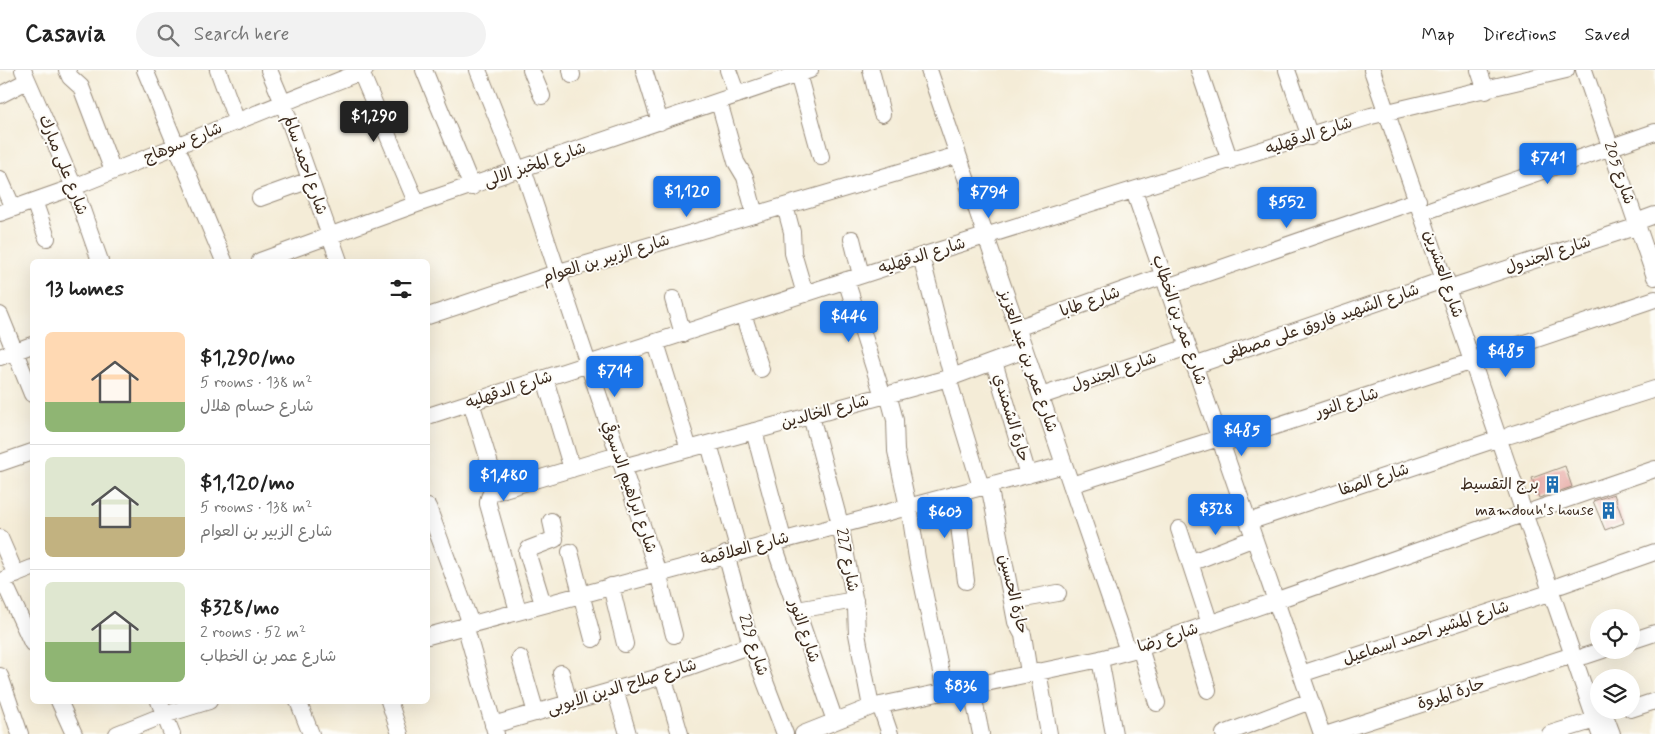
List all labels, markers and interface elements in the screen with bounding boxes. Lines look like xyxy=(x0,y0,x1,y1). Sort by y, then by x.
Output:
search box xyxy=(136,12,486,57)
text: Casavia xyxy=(25,19,106,50)
icon: search xyxy=(154,21,182,49)
text: Search here xyxy=(194,22,289,47)
text: Map xyxy=(1422,23,1455,47)
text: Directions xyxy=(1483,23,1557,47)
text: Saved xyxy=(1585,23,1630,47)
pin: $1,290 xyxy=(333,100,415,143)
text: $1,290 xyxy=(351,106,397,127)
street label: شارع على مبارك xyxy=(33,112,93,218)
street label: شارع احمد سالم xyxy=(277,112,332,218)
street label: شارع الدقهليه xyxy=(1263,112,1355,160)
street label: شارع سوهاج xyxy=(140,118,226,168)
street label: شارع المخبز الالى xyxy=(481,138,589,192)
street label: شارع 205 xyxy=(1599,139,1639,207)
pin: $741 xyxy=(1518,142,1578,185)
text: $741 xyxy=(1530,148,1566,169)
pin: $1,120 xyxy=(646,176,728,218)
pin: $794 xyxy=(959,176,1019,219)
text: $1,120 xyxy=(664,181,710,202)
text: $794 xyxy=(970,182,1008,203)
pin: $552 xyxy=(1257,186,1317,229)
text: $552 xyxy=(1268,192,1306,213)
street label: شارع العشرين xyxy=(1418,227,1468,321)
street label: شارع الزبير بن العوام xyxy=(540,230,673,289)
street label: شارع الجندول xyxy=(1502,231,1594,279)
street label: شارع الدقهليه xyxy=(876,233,968,279)
street label: شارع عمر بن الخطاب xyxy=(1147,252,1211,388)
text: 13 homes xyxy=(45,275,124,303)
icon: filters xyxy=(387,275,415,303)
street label: شارع الشهيد فاروق على مصطفى xyxy=(1218,279,1422,367)
street label: شارع طابا xyxy=(1057,282,1123,322)
street label: شارع عمر بن عبد العزيز xyxy=(993,285,1062,435)
pin: $446 xyxy=(819,300,879,343)
text: $446 xyxy=(831,306,867,327)
pin: $485 xyxy=(1476,336,1536,378)
text: $485 xyxy=(1488,341,1524,362)
text: $1,290/mo xyxy=(200,344,295,372)
street label: شارع الجندول xyxy=(1068,348,1160,396)
icon: home xyxy=(85,352,145,412)
pin: $714 xyxy=(585,356,645,398)
text: $714 xyxy=(597,361,633,382)
street label: شارع الدقهليه xyxy=(463,366,555,414)
street label: حارة الشمندي xyxy=(988,371,1034,465)
text: 5 rooms · 138 m² xyxy=(200,372,312,393)
street label: شارع النور xyxy=(1311,383,1381,424)
street label: شارع الخالدين xyxy=(779,390,871,434)
text: شارع حسام هلال xyxy=(200,396,314,417)
pin: $485 xyxy=(1212,414,1272,457)
street label: شارع ابراهيم الدسوقي xyxy=(596,418,662,556)
text: $485 xyxy=(1224,420,1260,441)
street label: شارع الصفا xyxy=(1336,459,1412,501)
pin: $1,480 xyxy=(463,460,545,502)
text: $1,480 xyxy=(480,465,528,486)
text: $1,120/mo xyxy=(200,469,294,497)
place label: برج التقسيط xyxy=(1460,474,1539,495)
building icon: برج التقسيط xyxy=(1543,474,1563,494)
icon: home xyxy=(85,477,145,537)
pin: $328 xyxy=(1186,494,1246,536)
pin: $603 xyxy=(915,496,975,539)
text: 5 rooms · 138 m² xyxy=(200,497,312,518)
text: $328 xyxy=(1199,499,1233,520)
place label: mamdouh's house xyxy=(1475,500,1594,521)
building icon: mamdouh's house xyxy=(1598,500,1618,520)
text: $603 xyxy=(928,502,962,523)
text: شارع الزبير بن العوام xyxy=(200,521,332,542)
street label: شارع العلاقمة xyxy=(698,527,792,571)
street label: شارع 227 xyxy=(831,527,863,593)
street label: حارة الحسين xyxy=(993,552,1033,636)
text: $328/mo xyxy=(200,594,279,622)
street label: شارع النور xyxy=(783,595,825,665)
street label: شارع المشير احمد اسماعيل xyxy=(1340,596,1512,670)
icon: home xyxy=(85,602,145,662)
map controls xyxy=(1590,609,1640,719)
button: locate xyxy=(1590,609,1640,659)
street label: شارع 229 xyxy=(733,611,773,679)
street label: شارع رضا xyxy=(1135,618,1201,658)
text: 2 rooms · 52 m² xyxy=(200,622,306,643)
text: شارع عمر بن الخطاب xyxy=(200,646,336,667)
street label: شارع صلاح الدين الايوبى xyxy=(545,654,699,720)
button: layers xyxy=(1590,669,1640,719)
pin: $836 xyxy=(931,670,991,713)
street label: حارة المروة xyxy=(1415,673,1487,715)
text: $836 xyxy=(945,676,977,697)

